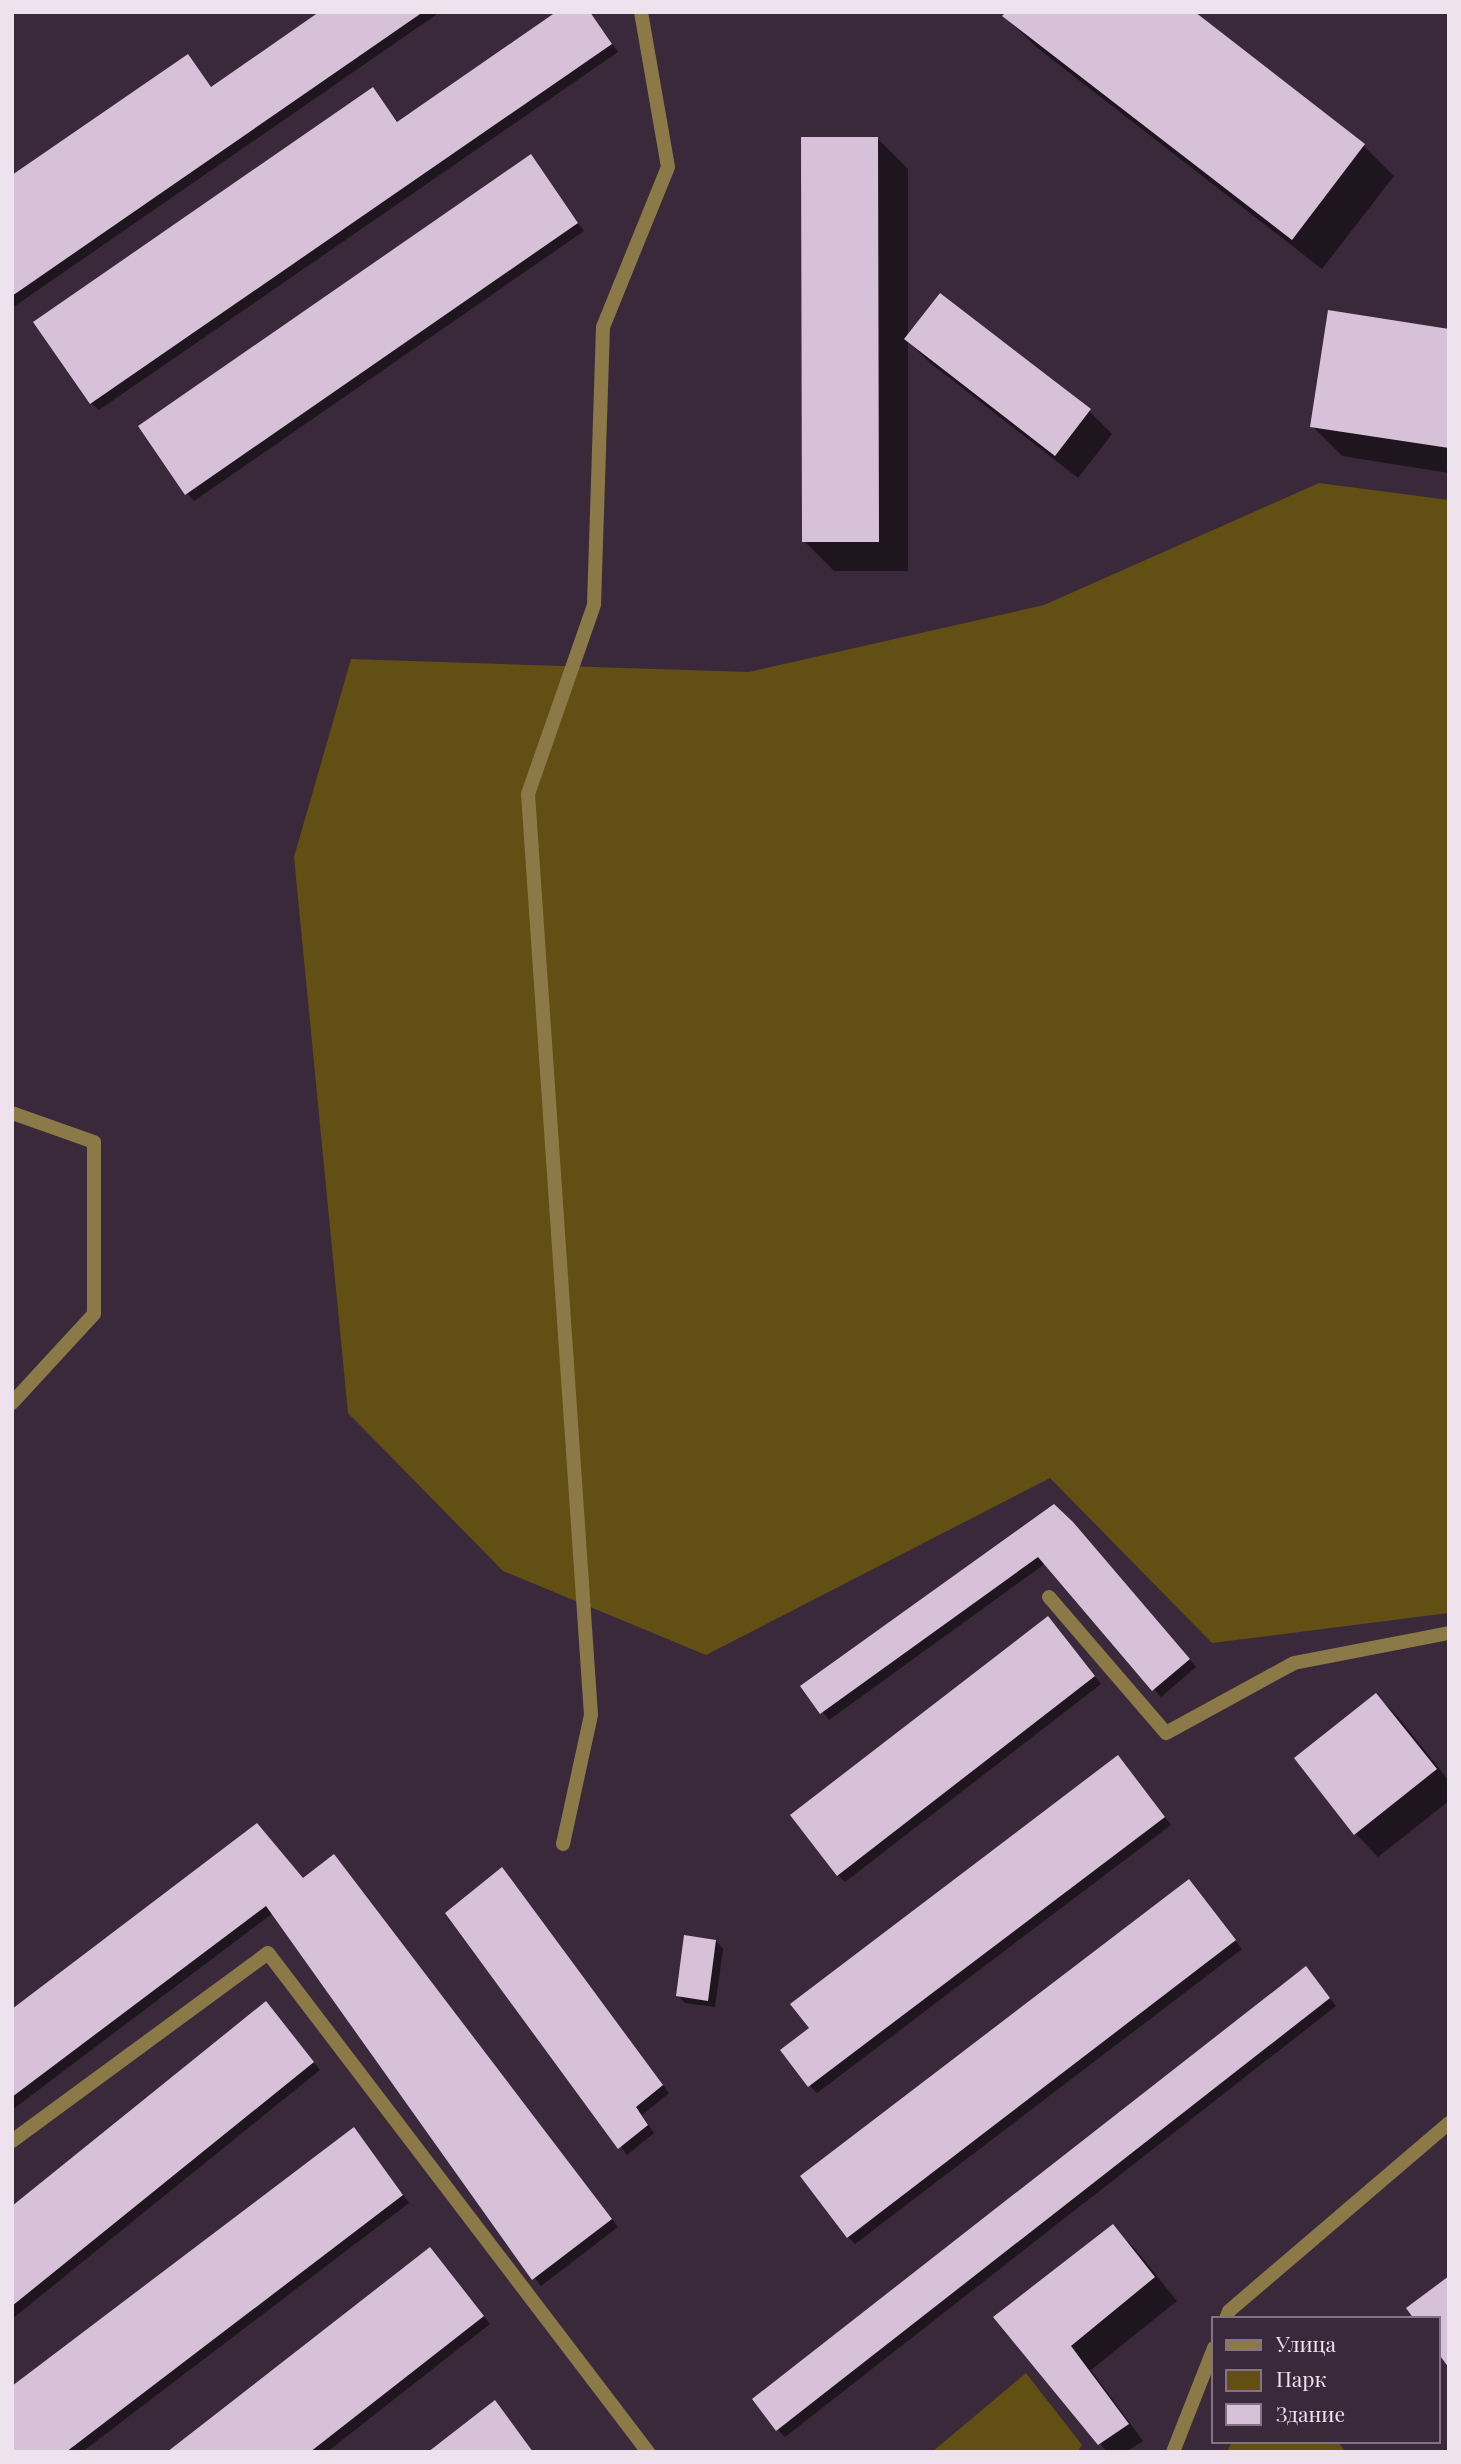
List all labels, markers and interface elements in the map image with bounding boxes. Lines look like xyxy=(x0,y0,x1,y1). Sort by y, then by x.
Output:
legend xyxy=(1212,2317,1440,2443)
text: Улица xyxy=(1275,2329,1337,2357)
text: Парк xyxy=(1276,2364,1326,2392)
text: Здание xyxy=(1276,2399,1345,2427)

